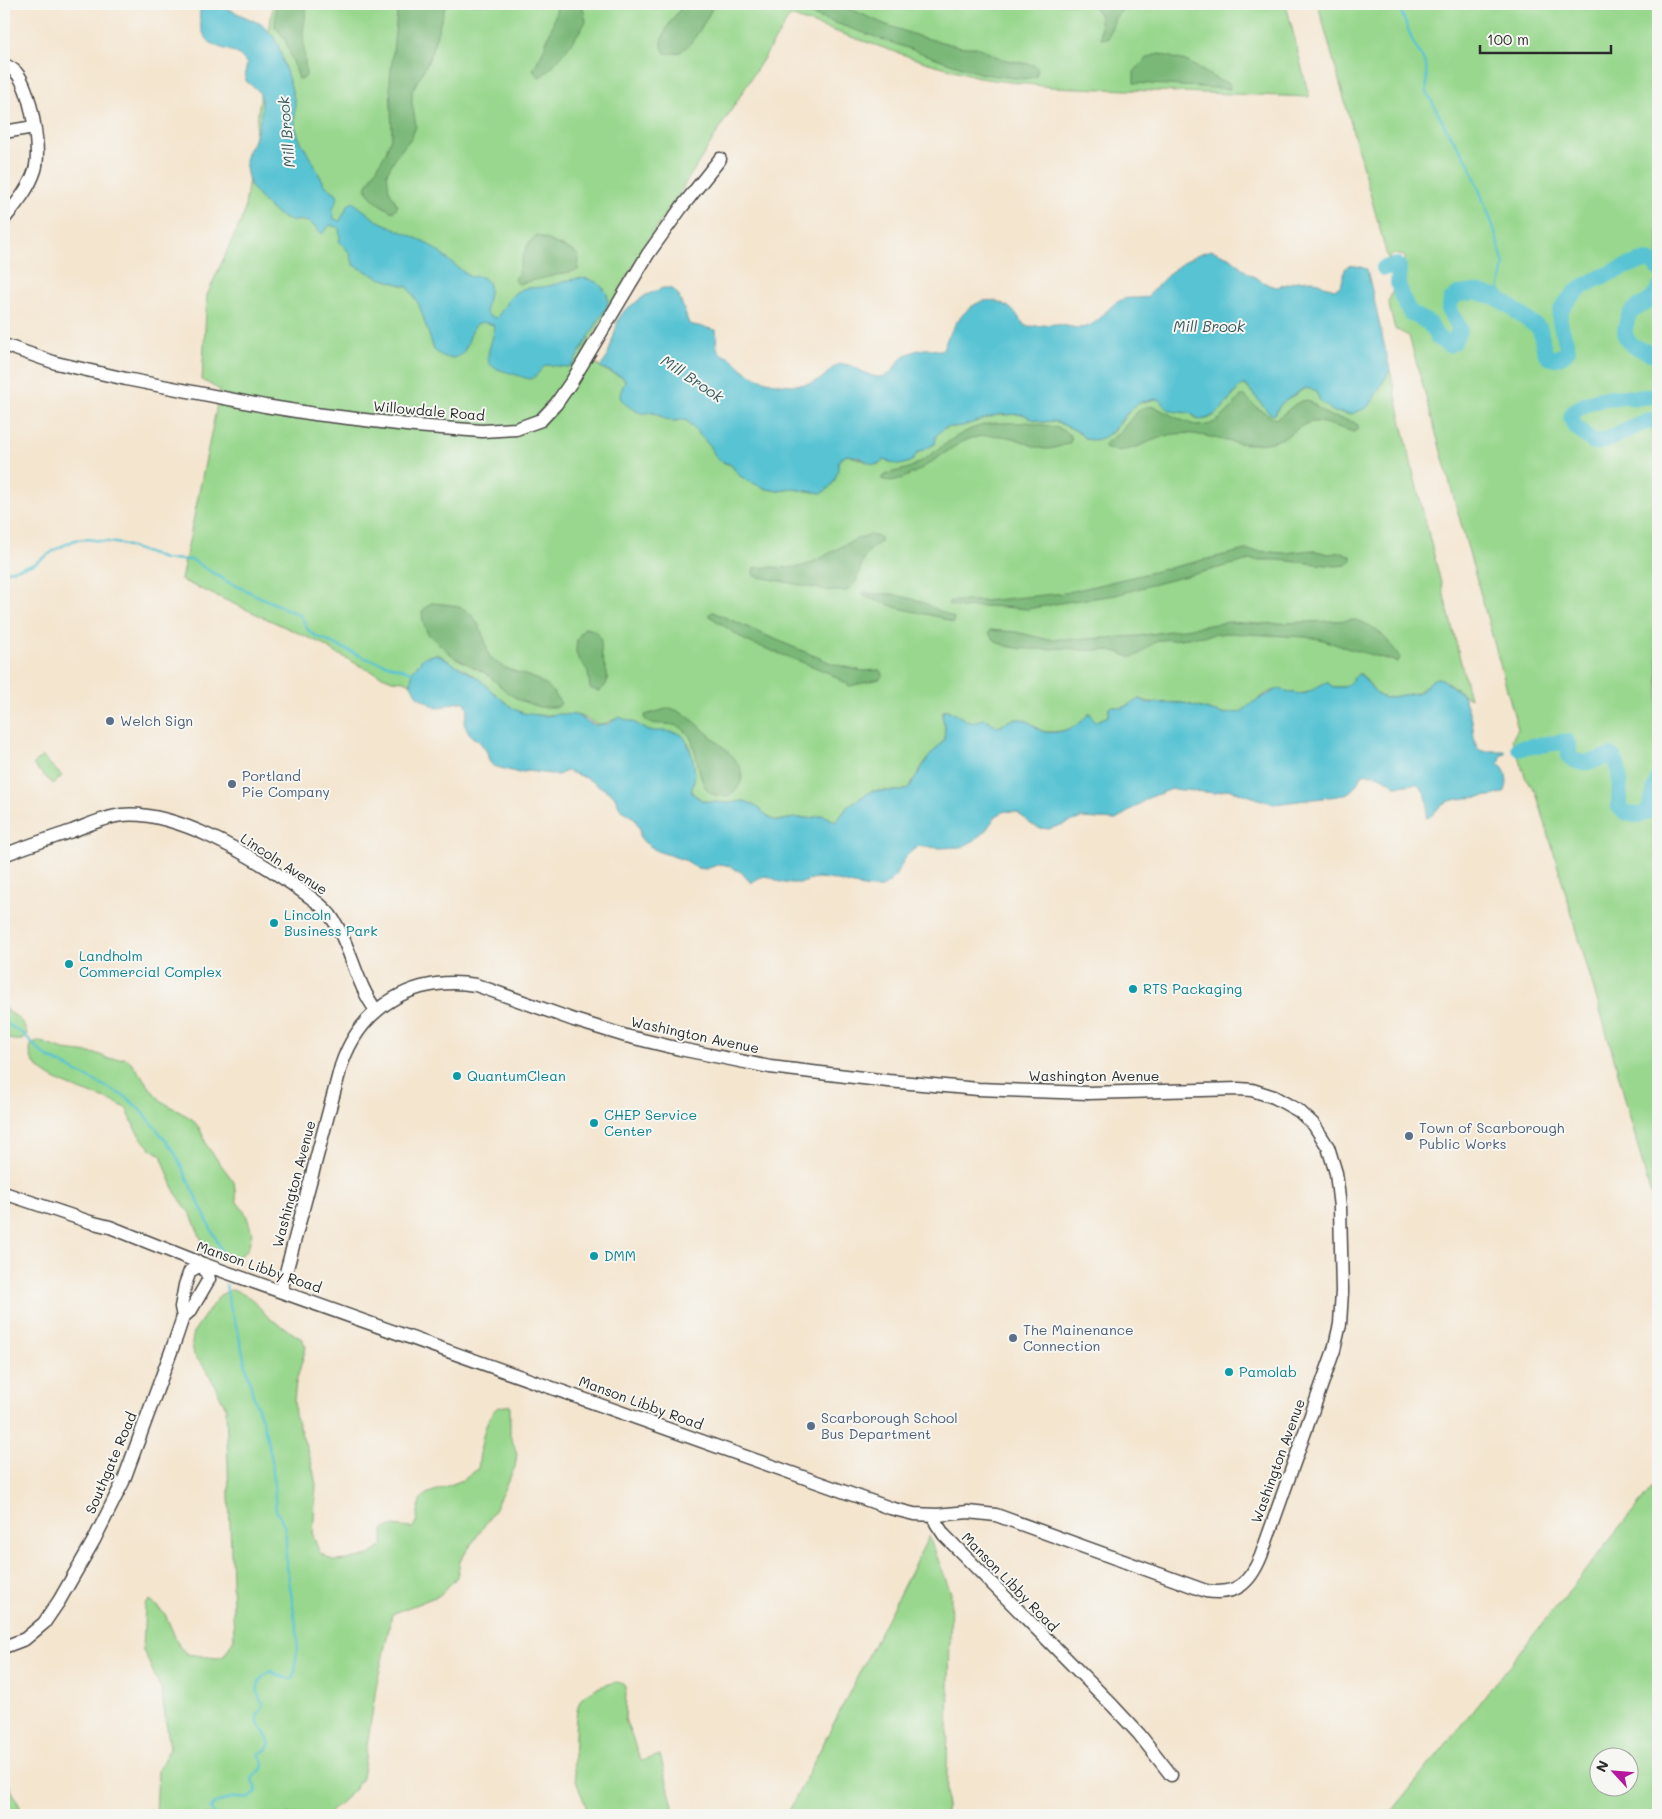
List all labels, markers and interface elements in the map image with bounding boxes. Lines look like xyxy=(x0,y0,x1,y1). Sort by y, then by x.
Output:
scale bar xyxy=(1480,22,1611,54)
text: 100 m xyxy=(1487,29,1529,49)
water label: Mill Brook xyxy=(273,95,299,169)
water label: Mill Brook xyxy=(1173,316,1246,336)
water label: Mill Brook xyxy=(657,350,729,407)
street label: Willowdale Road xyxy=(372,396,486,425)
place label: Welch Sign xyxy=(120,711,193,730)
marker: Welch Sign xyxy=(104,715,116,727)
place label: Portland Pie Company xyxy=(242,766,330,801)
marker: Portland Pie Company xyxy=(226,778,238,790)
street label: Lincoln Avenue xyxy=(237,828,331,899)
place label: Lincoln Business Park xyxy=(284,905,378,940)
marker: Lincoln Business Park xyxy=(268,917,280,929)
place label: Landholm Commercial Complex xyxy=(79,946,222,981)
marker: Landholm Commercial Complex xyxy=(63,958,75,970)
place label: RTS Packaging xyxy=(1143,979,1242,998)
marker: RTS Packaging xyxy=(1127,983,1139,995)
street label: Washington Avenue xyxy=(629,1012,761,1057)
place label: QuantumClean xyxy=(467,1066,566,1085)
street label: Washington Avenue xyxy=(1028,1066,1160,1085)
marker: QuantumClean xyxy=(451,1070,463,1082)
place label: CHEP Service Center xyxy=(604,1105,697,1140)
marker: CHEP Service Center xyxy=(588,1117,600,1129)
street label: Washington Avenue xyxy=(267,1118,320,1250)
place label: Town of Scarborough Public Works xyxy=(1419,1118,1565,1153)
marker: Town of Scarborough Public Works xyxy=(1403,1130,1415,1142)
street label: Manson Libby Road xyxy=(194,1236,324,1297)
place label: DMM xyxy=(604,1246,636,1265)
marker: DMM xyxy=(588,1250,600,1262)
place label: The Mainenance Connection xyxy=(1023,1320,1134,1355)
marker: The Mainenance Connection xyxy=(1007,1332,1019,1344)
place label: Pamolab xyxy=(1239,1362,1297,1381)
marker: Pamolab xyxy=(1223,1366,1235,1378)
street label: Manson Libby Road xyxy=(576,1371,706,1434)
street label: Washington Avenue xyxy=(1246,1396,1309,1526)
place label: Scarborough School Bus Department xyxy=(821,1408,958,1443)
street label: Southgate Road xyxy=(81,1409,141,1517)
marker: Scarborough School Bus Department xyxy=(805,1420,817,1432)
street label: Manson Libby Road xyxy=(958,1528,1063,1636)
north arrow xyxy=(1590,1746,1640,1796)
text: N xyxy=(1591,1757,1613,1775)

